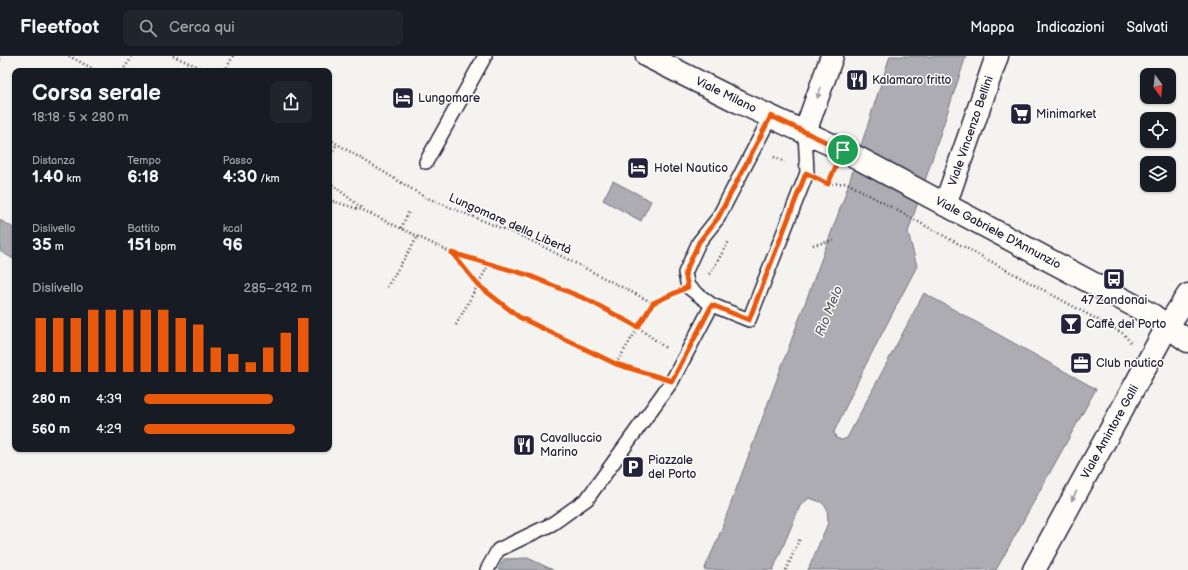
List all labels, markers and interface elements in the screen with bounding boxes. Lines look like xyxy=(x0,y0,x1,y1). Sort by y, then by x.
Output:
search box xyxy=(123,10,403,46)
text: Fleetfoot xyxy=(20,16,99,39)
icon: search xyxy=(137,17,159,39)
text: Cerca qui xyxy=(169,18,235,37)
text: Mappa xyxy=(970,19,1014,36)
text: Indicazioni xyxy=(1036,19,1104,36)
text: Salvati xyxy=(1126,19,1168,36)
restaurant icon: Kalamaro fritto xyxy=(844,67,870,93)
north arrow xyxy=(1140,68,1176,104)
map controls xyxy=(1140,68,1176,192)
place label: Kalamaro fritto xyxy=(872,73,952,88)
street label: Viale Milano xyxy=(693,74,759,116)
street label: Viale Vincenzo Bellini xyxy=(945,74,997,188)
text: Corsa serale xyxy=(32,80,161,107)
button: share xyxy=(270,81,312,123)
hotel icon: Lungomare xyxy=(390,85,416,111)
one-way arrow xyxy=(815,87,821,99)
place label: Lungomare xyxy=(418,91,480,106)
supermarket icon: Minimarket xyxy=(1008,101,1034,127)
place label: Minimarket xyxy=(1036,107,1097,122)
text: 18:18 · 5 × 280 m xyxy=(32,109,129,125)
button: locate xyxy=(1140,112,1176,148)
pin xyxy=(826,133,860,167)
icon: arrive xyxy=(832,139,854,161)
text: Distanza xyxy=(32,154,75,167)
text: Tempo xyxy=(127,154,161,167)
text: Passo xyxy=(223,154,253,167)
hotel icon: Hotel Nautico xyxy=(625,155,651,181)
button: layers xyxy=(1140,156,1176,192)
place label: Hotel Nautico xyxy=(654,161,728,176)
text: 1.40 xyxy=(32,167,64,187)
text: 6:18 xyxy=(127,167,159,187)
text: 4:30 xyxy=(223,167,257,187)
text: km xyxy=(64,172,81,185)
text: /km xyxy=(257,172,280,185)
street label: Lungomare della Libertà xyxy=(446,190,574,258)
street label: Viale Gabriele D'Annunzio xyxy=(933,194,1064,273)
text: Dislivello xyxy=(32,222,75,235)
text: Battito xyxy=(127,222,160,235)
text: kcal xyxy=(223,222,242,235)
text: 35 xyxy=(32,235,52,255)
text: 151 xyxy=(127,235,151,255)
text: 96 xyxy=(223,235,243,255)
text: m xyxy=(52,240,64,253)
text: bpm xyxy=(151,240,176,253)
bus stop icon: 47 Zandonai xyxy=(1101,266,1127,292)
text: Dislivello xyxy=(32,280,83,296)
text: 285–292 m xyxy=(244,280,312,296)
water label: Rio Melo xyxy=(812,283,846,338)
place label: 47 Zandonai xyxy=(1081,293,1148,308)
bar icon: Caffè del Porto xyxy=(1058,311,1084,337)
place label: Caffè del Porto xyxy=(1086,317,1166,332)
office icon: Club nautico xyxy=(1068,350,1094,376)
place label: Club nautico xyxy=(1096,356,1164,371)
street label: Viale Amintore Galli xyxy=(1078,382,1142,482)
text: 280 m xyxy=(32,391,70,407)
text: 4:39 xyxy=(96,391,122,407)
text: 560 m xyxy=(32,421,70,437)
text: 4:29 xyxy=(96,421,122,437)
place label: Cavalluccio Marino xyxy=(540,431,602,460)
restaurant icon: Cavalluccio Marino xyxy=(511,432,537,458)
place label: Piazzale del Porto xyxy=(648,453,697,482)
parking icon: Piazzale del Porto xyxy=(620,454,646,480)
one-way arrow xyxy=(1071,491,1078,502)

